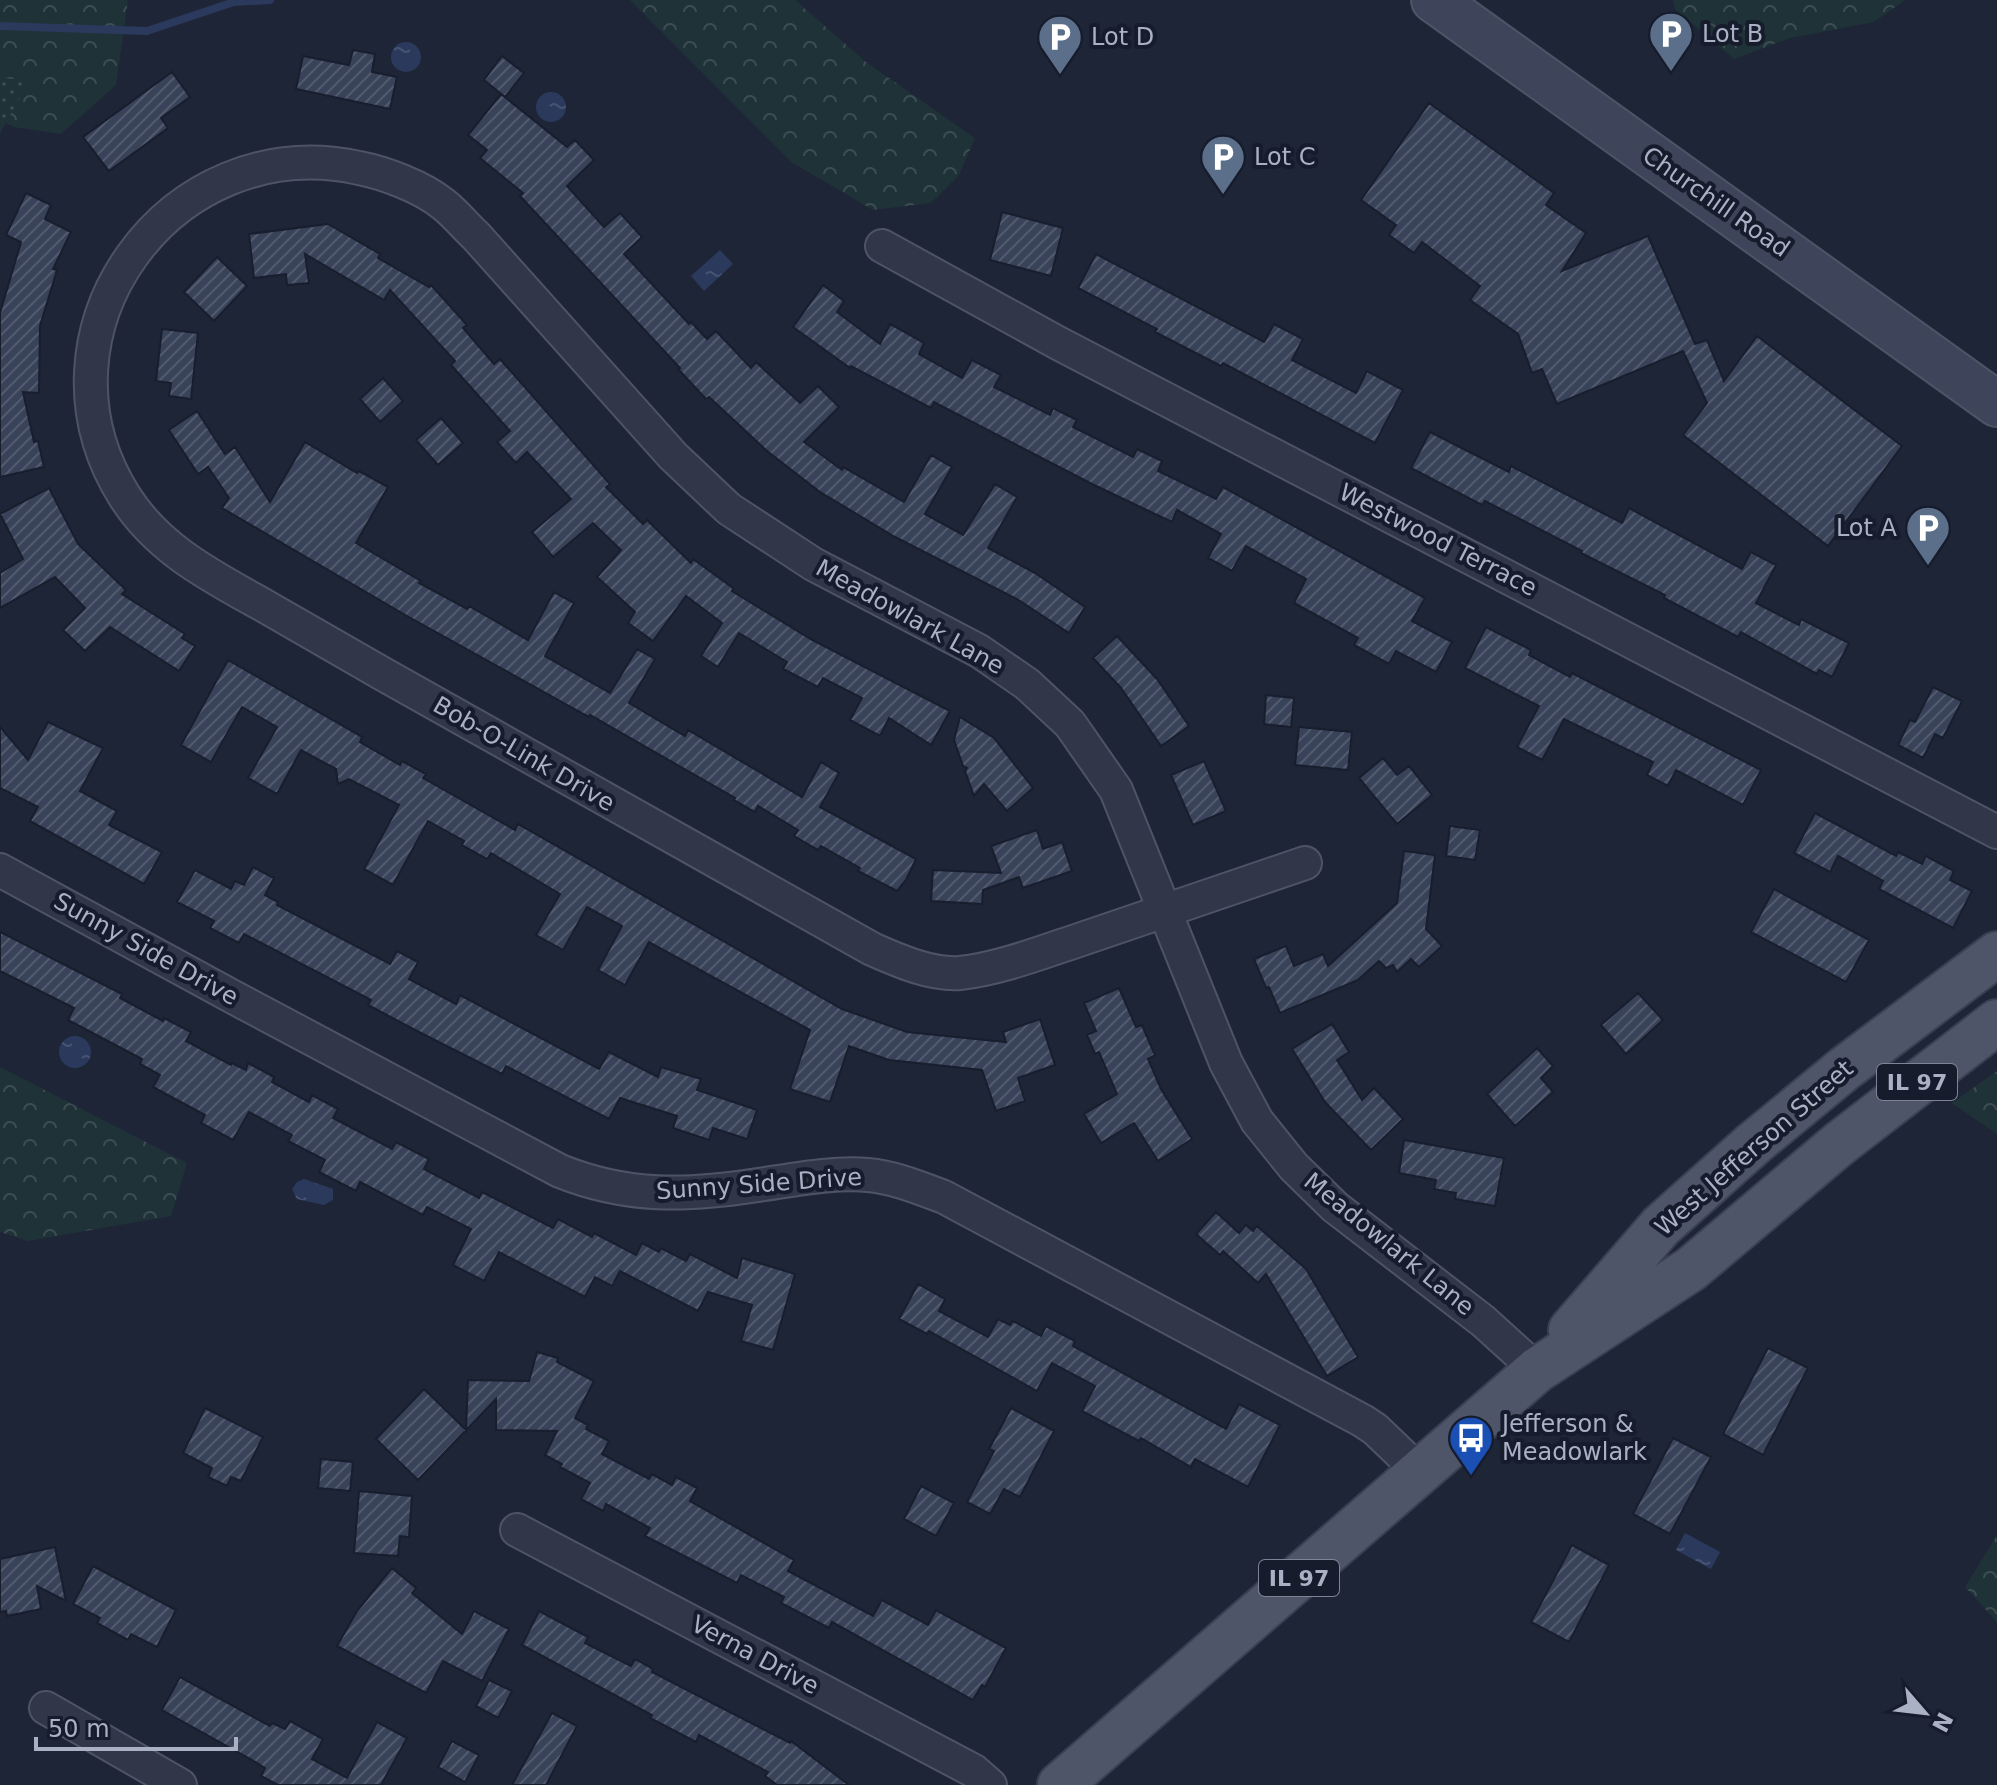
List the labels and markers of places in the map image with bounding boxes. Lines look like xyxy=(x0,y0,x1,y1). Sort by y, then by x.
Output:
parking icon: Lot B xyxy=(1647,10,1695,73)
parking icon: Lot D xyxy=(1036,13,1084,76)
place label: Lot B xyxy=(1702,20,1763,48)
place label: Lot D xyxy=(1091,23,1154,51)
parking icon: Lot C xyxy=(1199,133,1247,196)
place label: Lot C xyxy=(1254,143,1315,171)
parking icon: Lot A xyxy=(1904,504,1952,567)
place label: Lot A xyxy=(1836,514,1898,542)
place label: Jefferson & Meadowlark xyxy=(1500,1410,1647,1466)
bus stop icon: Jefferson & Meadowlark xyxy=(1447,1414,1495,1477)

